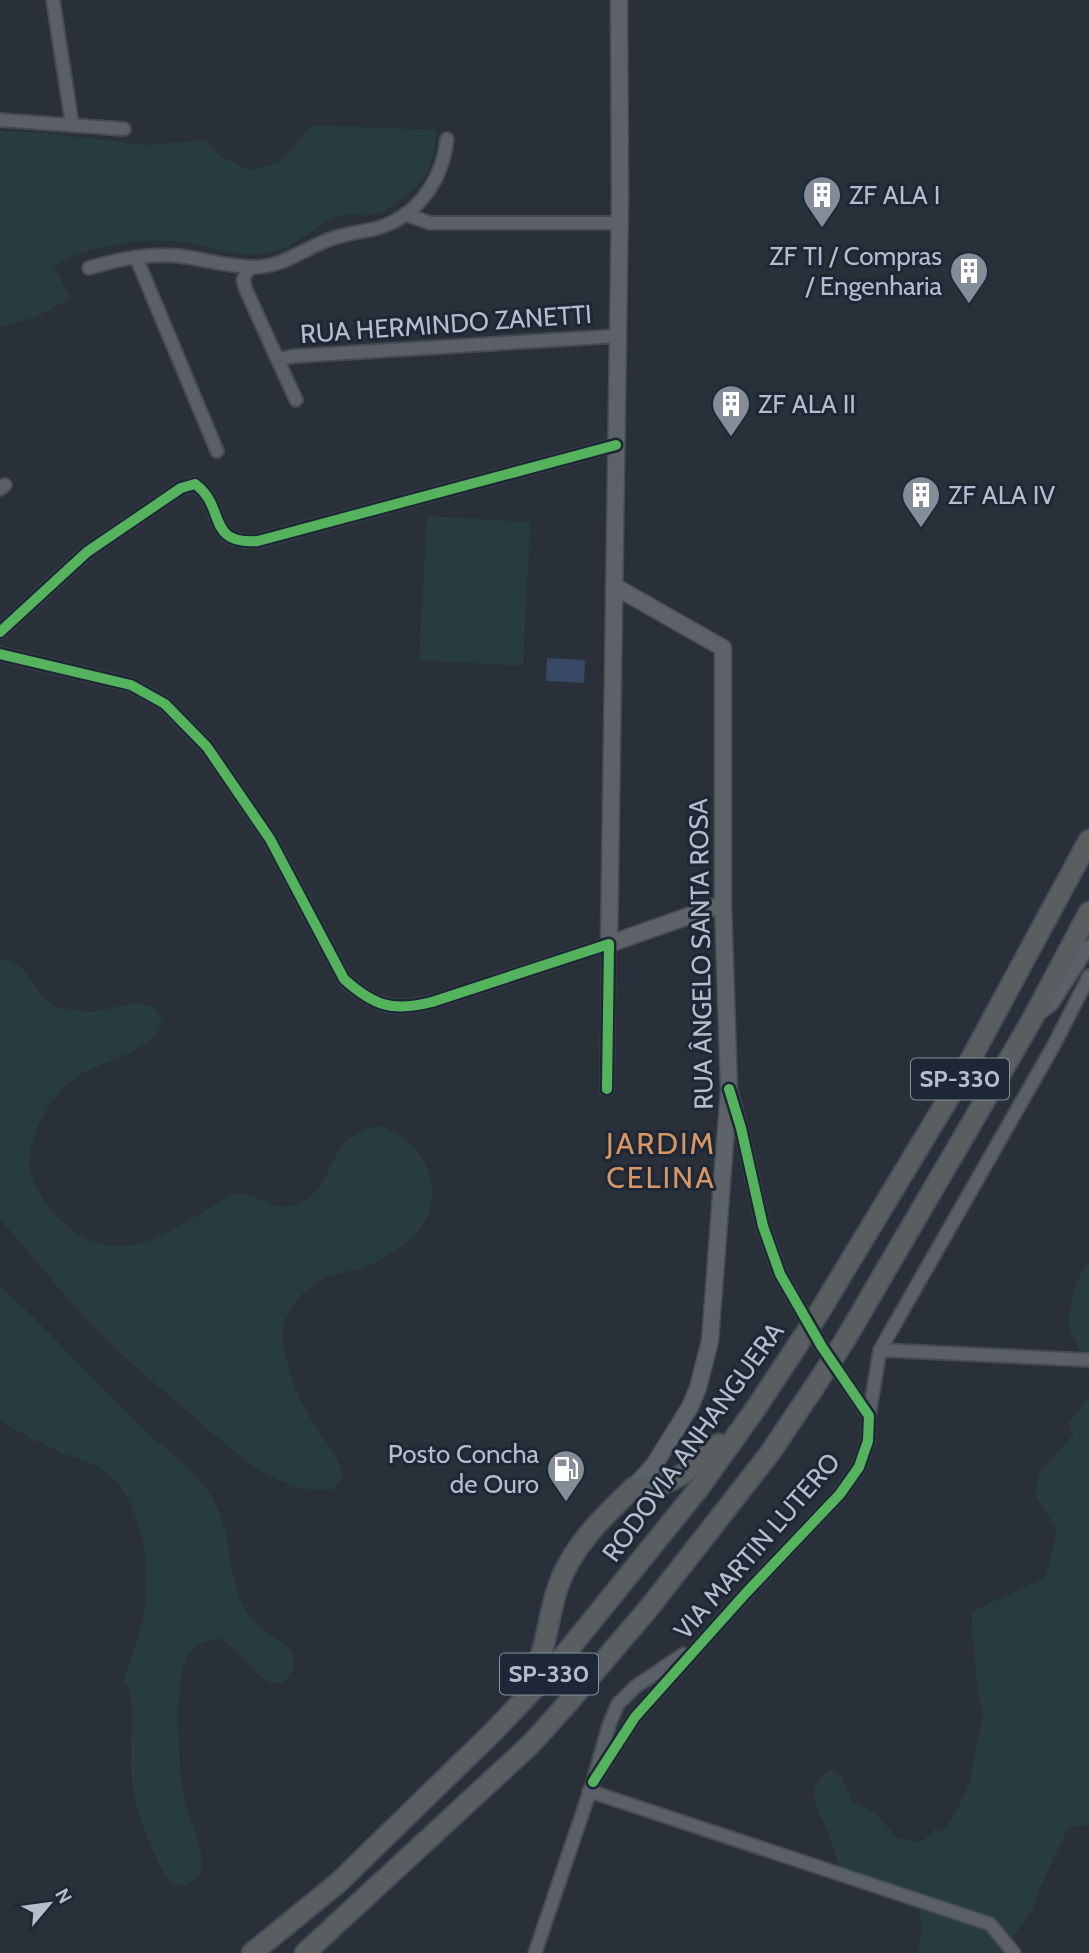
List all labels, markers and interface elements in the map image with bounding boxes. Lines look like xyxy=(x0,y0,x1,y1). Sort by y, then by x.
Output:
building icon: ZF ALA I xyxy=(801,174,843,229)
place label: ZF ALA I xyxy=(849,179,940,211)
place label: ZF TI / Compras / Engenharia xyxy=(769,240,943,302)
building icon: ZF TI / Compras / Engenharia xyxy=(948,250,990,305)
street label: RUA HERMINDO ZANETTI xyxy=(299,298,593,350)
building icon: ZF ALA II xyxy=(710,383,752,438)
place label: ZF ALA II xyxy=(758,388,856,420)
building icon: ZF ALA IV xyxy=(900,474,942,529)
place label: ZF ALA IV xyxy=(948,479,1055,511)
street label: RUA ÂNGELO SANTA ROSA xyxy=(682,798,720,1110)
road number: SP-330 xyxy=(911,1058,1009,1100)
district label: JARDIM CELINA xyxy=(605,1125,716,1196)
street label: RODOVIA ANHANGUERA xyxy=(595,1316,791,1568)
place label: Posto Concha de Ouro xyxy=(388,1438,540,1500)
street label: VIA MARTIN LUTERO xyxy=(667,1446,847,1646)
fuel station icon: Posto Concha de Ouro xyxy=(545,1448,587,1503)
road number: SP-330 xyxy=(500,1654,598,1694)
north arrow xyxy=(14,1869,84,1939)
text: N xyxy=(50,1885,77,1907)

